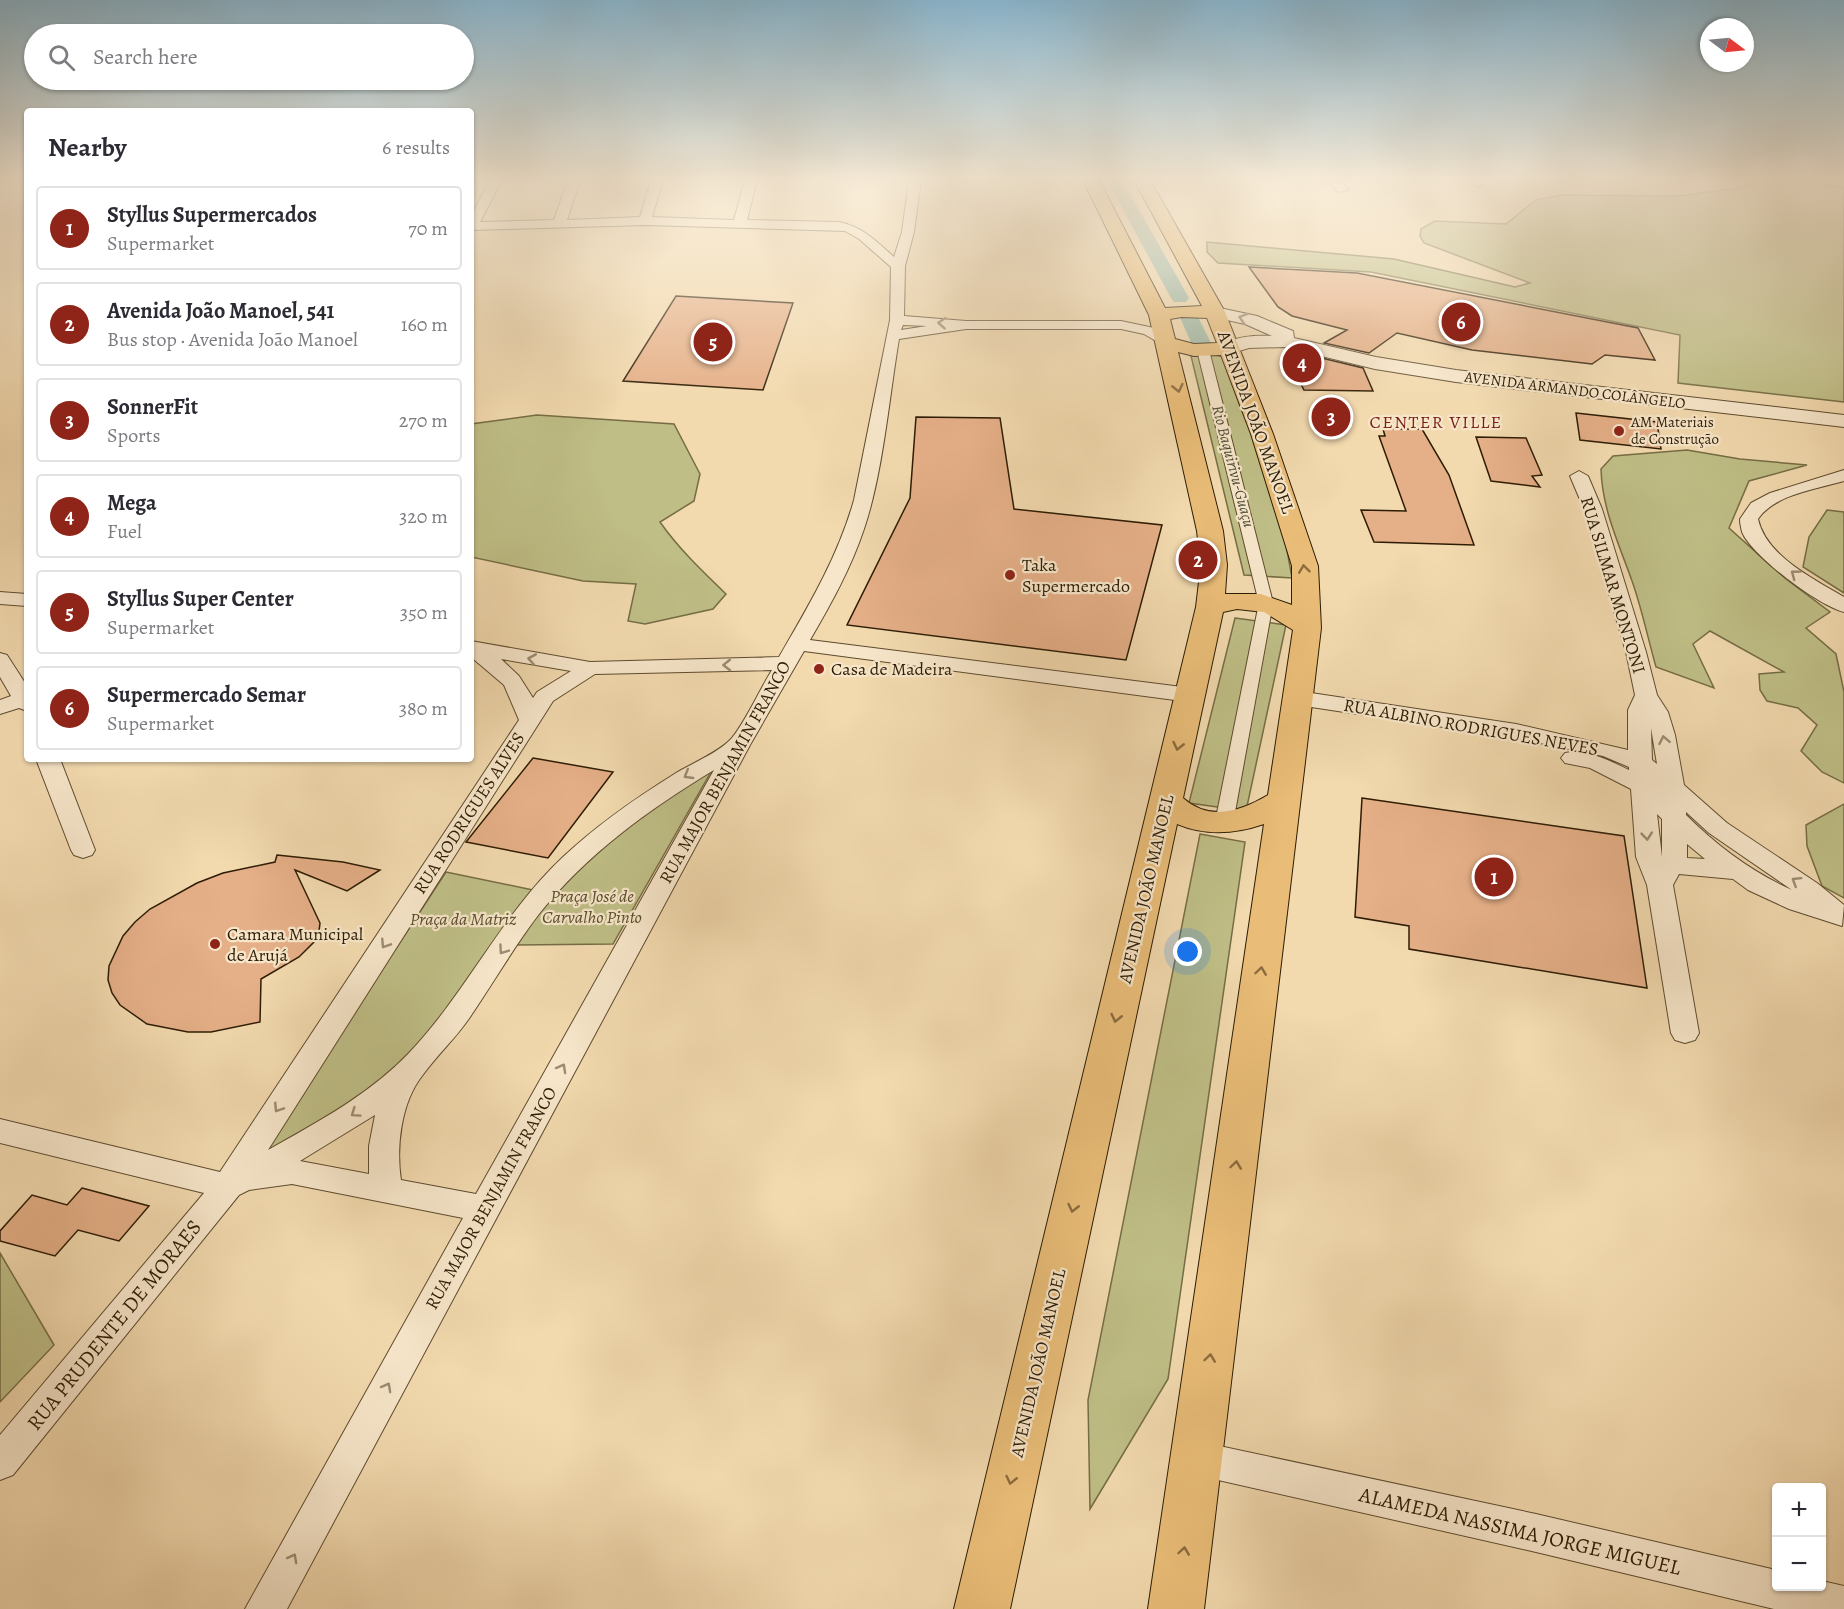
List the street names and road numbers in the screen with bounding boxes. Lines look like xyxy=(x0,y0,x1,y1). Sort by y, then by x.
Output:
street label: AVENIDA JOÃO MANOEL xyxy=(1211,326,1301,518)
street label: AVENIDA ARMANDO COLÂNGELO xyxy=(1462,366,1687,413)
street label: RUA SILMAR MONTONI xyxy=(1575,494,1651,676)
street label: RUA MAJOR BENJAMIN FRANCO xyxy=(654,656,796,888)
street label: RUA ALBINO RODRIGUES NEVES xyxy=(1342,693,1600,761)
street label: RUA RODRIGUES ALVES xyxy=(408,728,530,898)
street label: AVENIDA JOÃO MANOEL xyxy=(1112,792,1180,987)
street label: RUA MAJOR BENJAMIN FRANCO xyxy=(420,1082,562,1314)
street label: RUA PRUDENTE DE MORAES xyxy=(20,1214,208,1436)
street label: AVENIDA JOÃO MANOEL xyxy=(1004,1266,1072,1461)
street label: ALAMEDA NASSIMA JORGE MIGUEL xyxy=(1355,1480,1684,1582)

